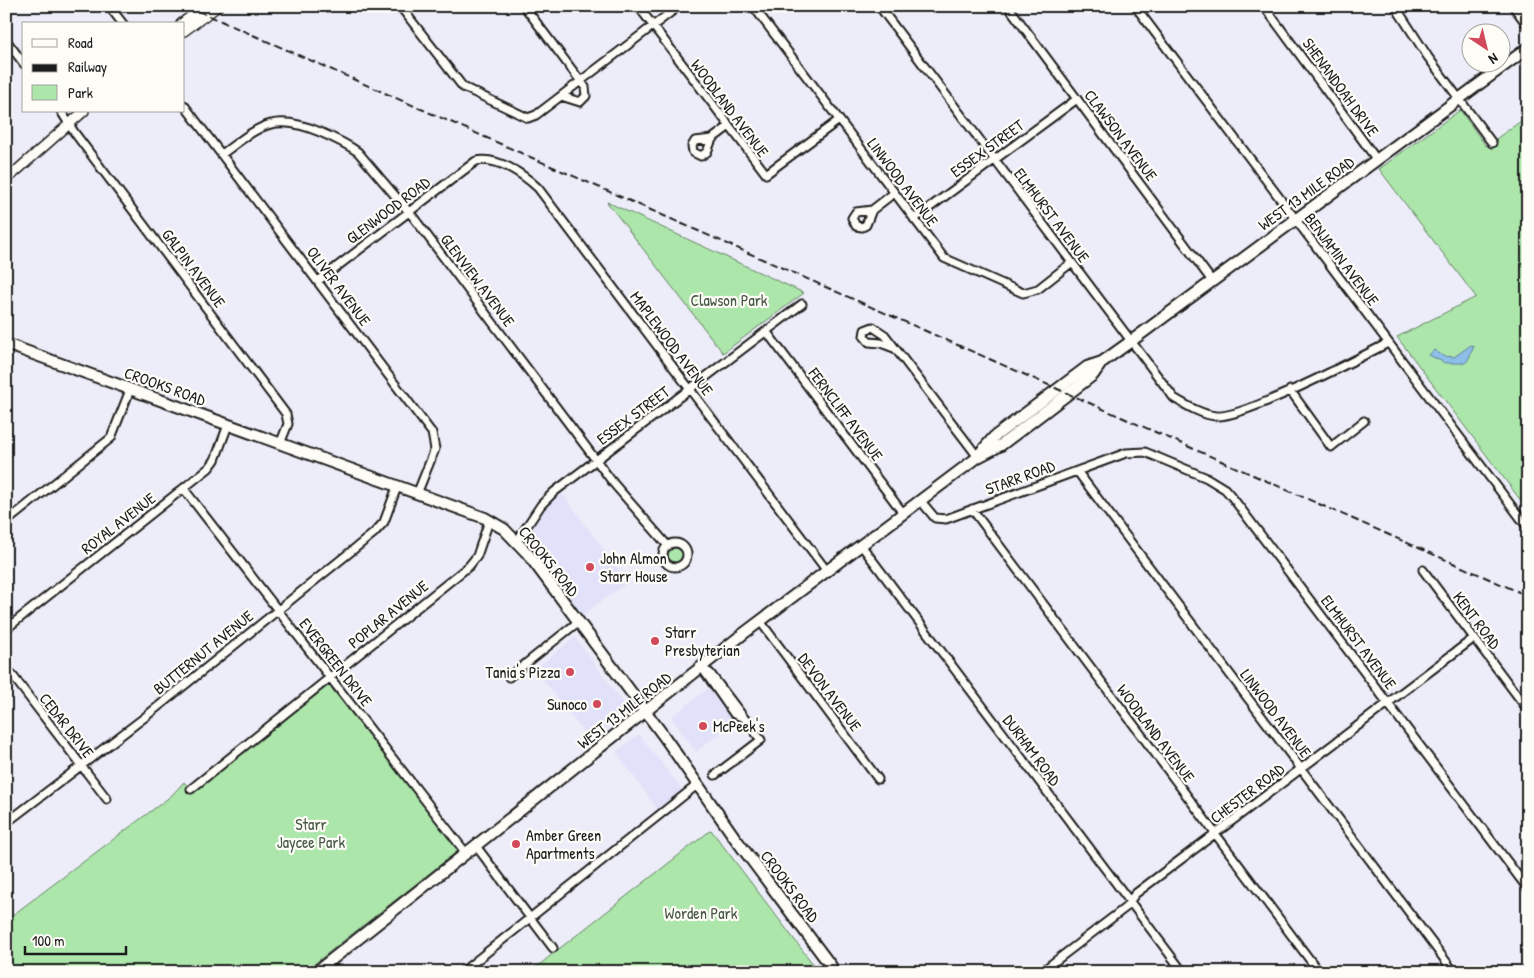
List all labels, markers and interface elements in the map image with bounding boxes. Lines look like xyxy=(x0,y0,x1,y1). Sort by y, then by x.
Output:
legend xyxy=(22,22,185,112)
north arrow xyxy=(1462,22,1512,72)
text: Road xyxy=(68,32,93,53)
street label: SHENANDOAH DRIVE xyxy=(1298,33,1384,141)
text: N xyxy=(1485,49,1502,69)
street label: WOODLAND AVENUE xyxy=(686,55,774,161)
text: Railway xyxy=(68,56,107,77)
text: Park xyxy=(68,82,93,103)
street label: CLAWSON AVENUE xyxy=(1079,85,1163,185)
street label: ESSEX STREET xyxy=(946,114,1029,182)
street label: LINWOOD AVENUE xyxy=(862,133,944,231)
street label: WEST 13 MILE ROAD xyxy=(1254,150,1359,235)
street label: ELMHURST AVENUE xyxy=(1009,163,1095,267)
street label: GLENWOOD ROAD xyxy=(342,171,435,249)
street label: BENJAMIN AVENUE xyxy=(1300,208,1384,310)
street label: GALPIN AVENUE xyxy=(157,224,231,312)
street label: GLENVIEW AVENUE xyxy=(436,229,520,331)
street label: OLIVER AVENUE xyxy=(302,242,376,330)
street label: MAPLEWOOD AVENUE xyxy=(626,286,718,400)
park label: Clawson Park xyxy=(691,289,768,311)
street label: CROOKS ROAD xyxy=(121,361,209,411)
street label: FERNCLIFF AVENUE xyxy=(803,362,888,465)
street label: ESSEX STREET xyxy=(592,380,674,450)
street label: STARR ROAD xyxy=(982,454,1058,500)
street label: ROYAL AVENUE xyxy=(76,487,160,559)
street label: CROOKS ROAD xyxy=(514,521,584,601)
place label: John Almon Starr House xyxy=(600,547,669,587)
marker: John Almon Starr House xyxy=(584,561,596,573)
street label: POPLAR AVENUE xyxy=(343,575,433,653)
street label: KENT ROAD xyxy=(1448,587,1506,654)
street label: ELMHURST AVENUE xyxy=(1316,590,1402,694)
street label: BUTTERNUT AVENUE xyxy=(148,605,258,699)
street label: EVERGREEN DRIVE xyxy=(295,613,377,711)
place label: Starr Presbyterian xyxy=(665,621,740,661)
marker: Starr Presbyterian xyxy=(649,635,661,647)
street label: DEVON AVENUE xyxy=(793,648,867,736)
place label: Tania's Pizza xyxy=(485,661,560,683)
street label: LINWOOD AVENUE xyxy=(1235,664,1317,762)
marker: Tania's Pizza xyxy=(564,666,576,678)
street label: WEST 13 MILE ROAD xyxy=(572,666,676,754)
street label: WOODLAND AVENUE xyxy=(1112,680,1200,786)
street label: CEDAR DRIVE xyxy=(35,688,99,762)
place label: Sunoco xyxy=(547,693,588,715)
marker: Sunoco xyxy=(591,698,603,710)
street label: DURHAM ROAD xyxy=(998,710,1066,790)
place label: McPeek's xyxy=(713,715,765,737)
marker: McPeek's xyxy=(697,720,709,732)
street label: CHESTER ROAD xyxy=(1205,758,1289,828)
park label: Starr Jaycee Park xyxy=(277,813,346,853)
place label: Amber Green Apartments xyxy=(526,824,601,864)
marker: Amber Green Apartments xyxy=(510,838,522,850)
street label: CROOKS ROAD xyxy=(756,846,825,927)
park label: Worden Park xyxy=(665,902,738,924)
scale bar xyxy=(25,923,126,955)
text: 100 m xyxy=(32,930,65,951)

